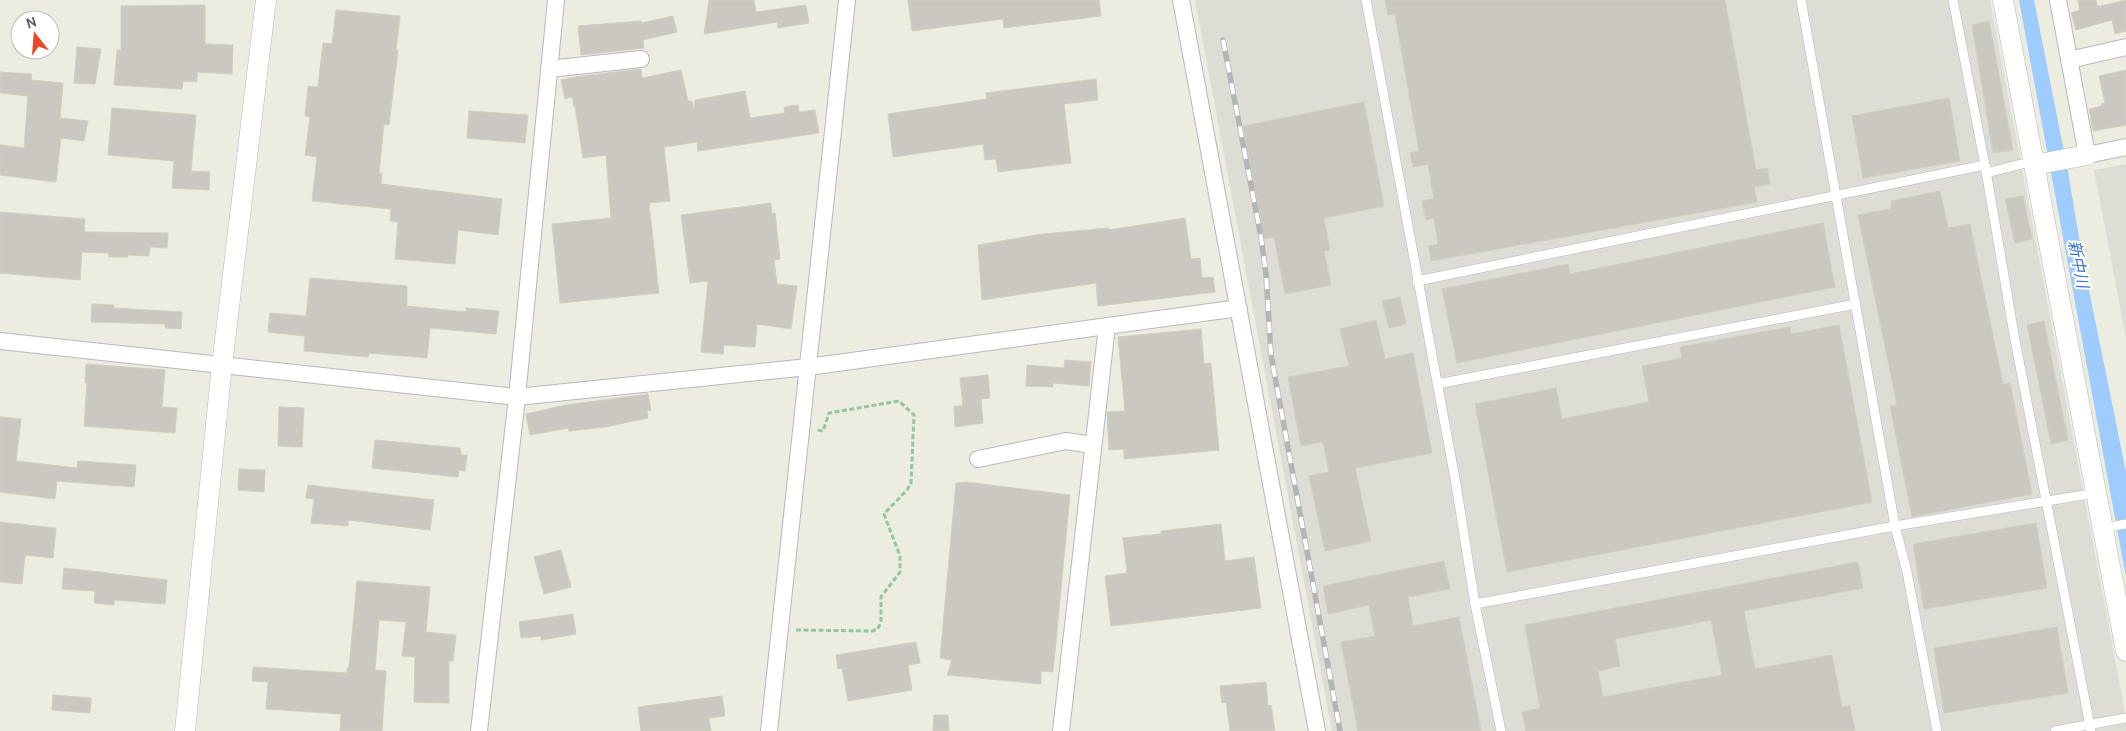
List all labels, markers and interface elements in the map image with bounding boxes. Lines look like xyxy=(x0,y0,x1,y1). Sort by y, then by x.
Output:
north arrow xyxy=(10,10,60,60)
text: N xyxy=(24,13,39,33)
water label: 新中川 xyxy=(2065,239,2093,291)

